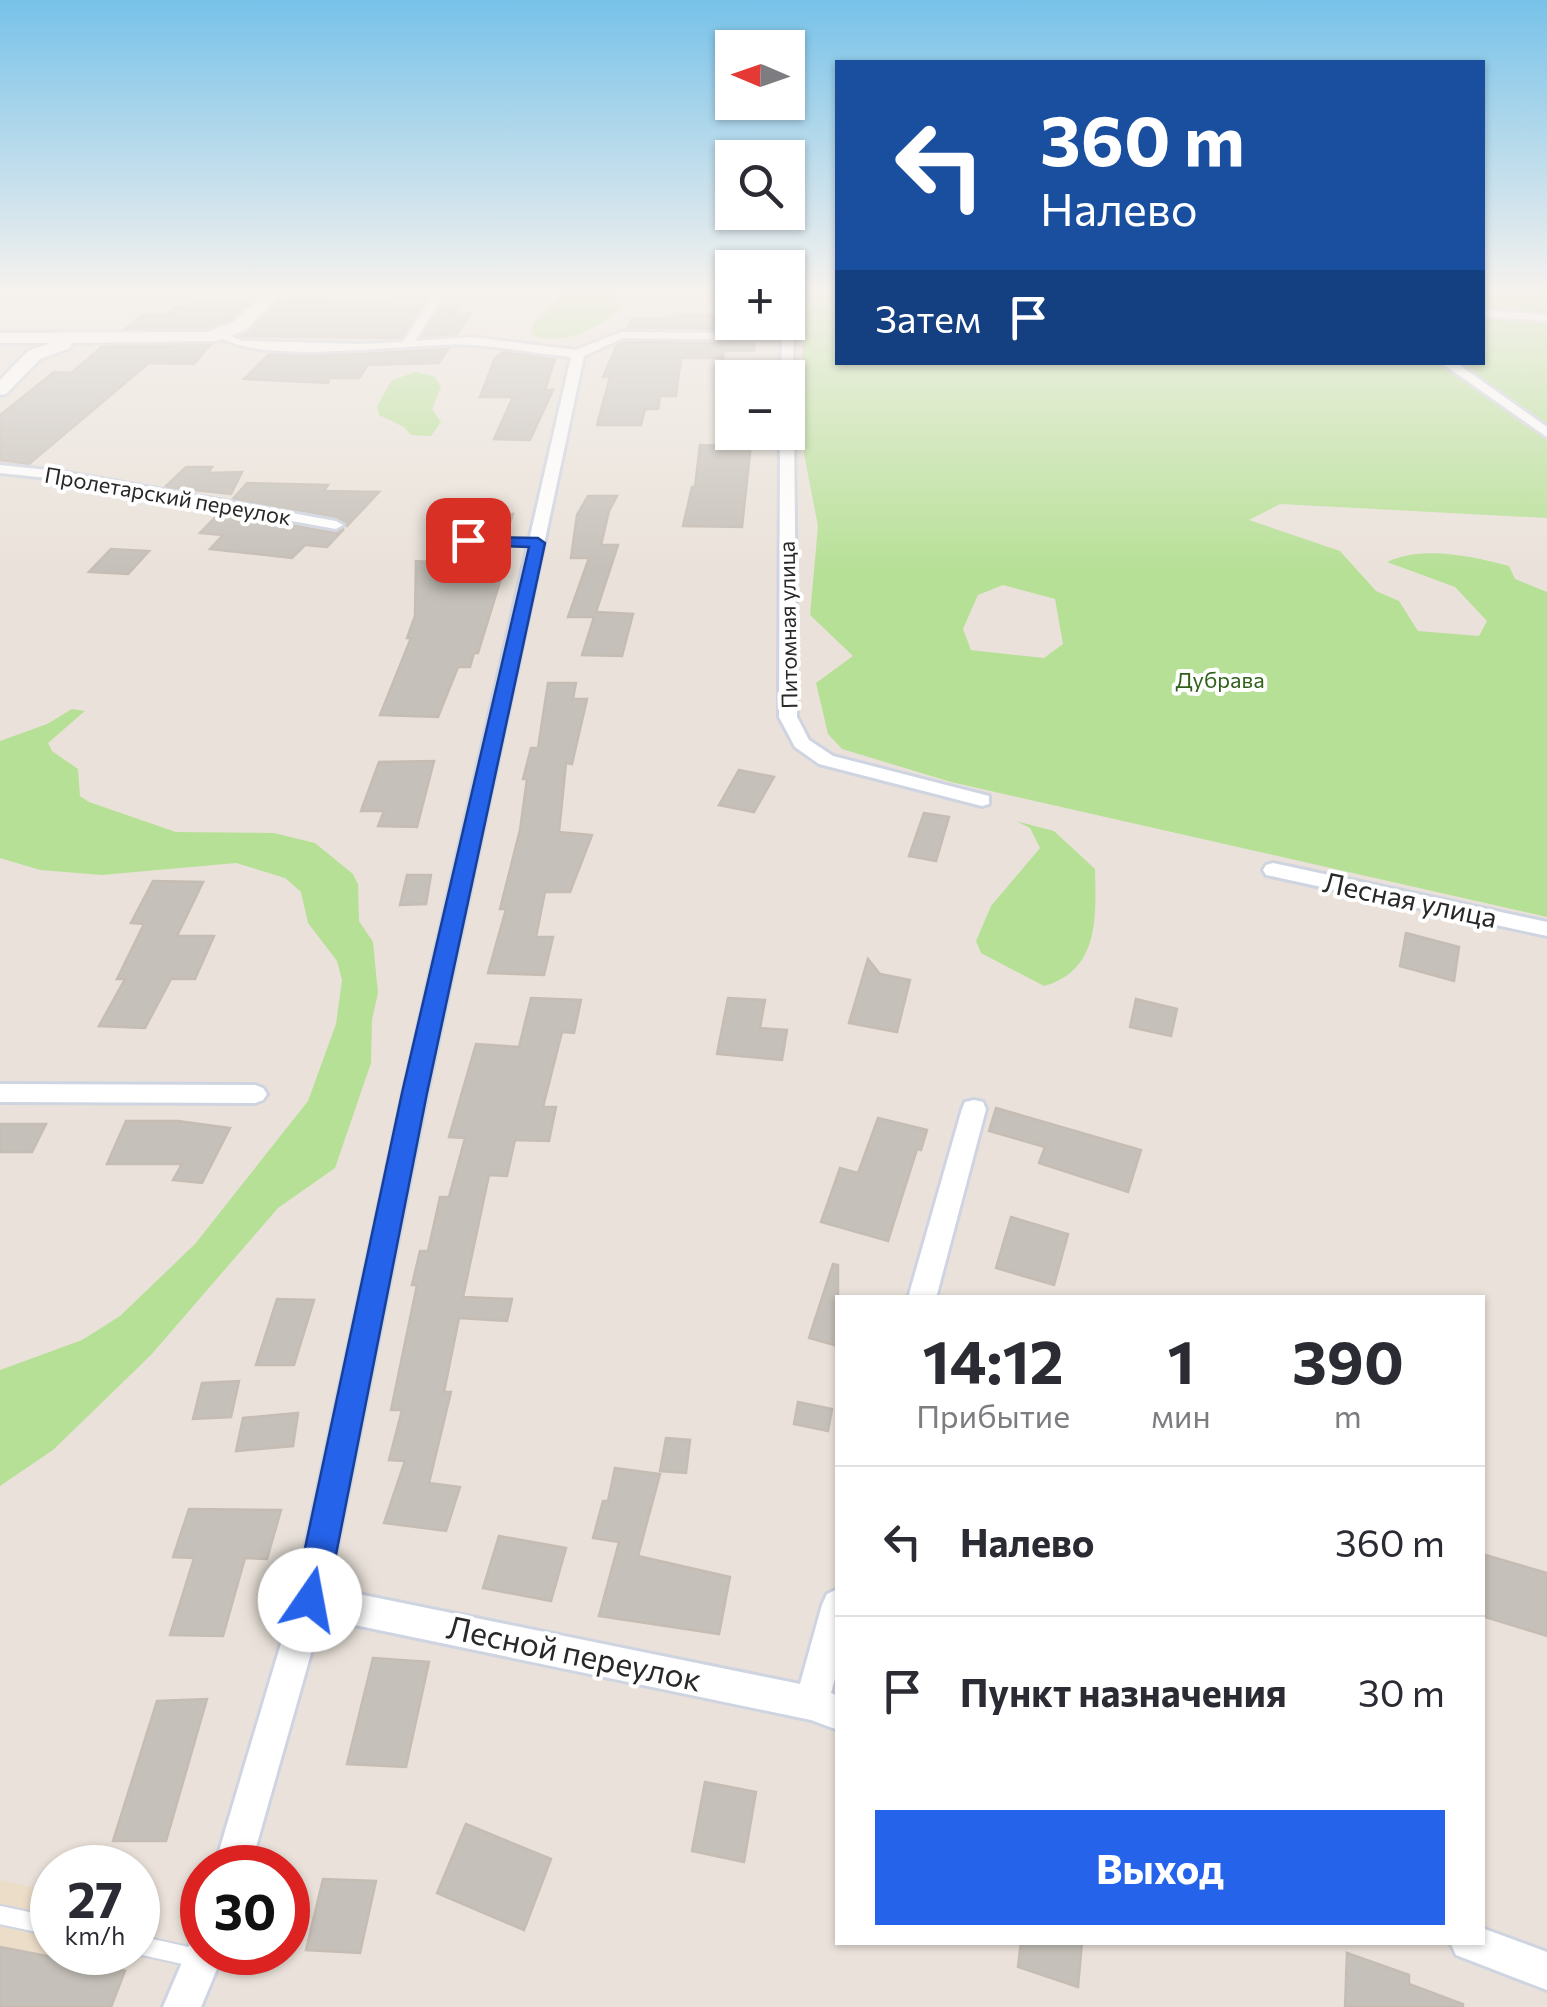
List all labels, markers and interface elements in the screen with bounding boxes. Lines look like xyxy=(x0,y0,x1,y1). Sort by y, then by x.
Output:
north arrow xyxy=(715,30,805,120)
map controls xyxy=(715,30,805,450)
text: 360 m xyxy=(1040,95,1245,180)
icon: left xyxy=(875,100,1005,230)
button: search xyxy=(715,140,805,230)
text: Налево xyxy=(1040,180,1198,235)
button: + xyxy=(715,250,805,340)
icon: arrive xyxy=(1001,290,1056,345)
text: Затем xyxy=(875,294,981,341)
button: − xyxy=(715,360,805,450)
street label: Пролетарский переулок xyxy=(43,461,294,531)
pin xyxy=(426,498,511,583)
icon: arrive xyxy=(441,513,496,568)
street label: Питомная улица xyxy=(773,541,802,709)
park label: Дубрава xyxy=(1175,666,1265,693)
street label: Лесная улица xyxy=(1320,864,1500,934)
text: 14:12 xyxy=(923,1323,1064,1396)
text: 1 xyxy=(1167,1323,1195,1396)
text: 390 xyxy=(1292,1323,1404,1396)
text: Прибытие xyxy=(916,1395,1070,1435)
text: мин xyxy=(1151,1395,1211,1435)
text: m xyxy=(1334,1395,1362,1435)
icon: left xyxy=(875,1514,930,1569)
text: Налево xyxy=(960,1518,1094,1565)
text: 360 m xyxy=(1335,1518,1445,1565)
position arrow xyxy=(258,1548,362,1652)
street label: Лесной переулок xyxy=(444,1606,705,1699)
icon: arrive xyxy=(875,1664,930,1719)
text: Пункт назначения xyxy=(960,1668,1287,1715)
text: 30 m xyxy=(1358,1668,1445,1715)
button: Выход xyxy=(875,1810,1445,1925)
speed limit sign: 30 xyxy=(180,1845,310,1975)
text: 27 xyxy=(67,1867,123,1928)
text: km/h xyxy=(65,1920,125,1950)

